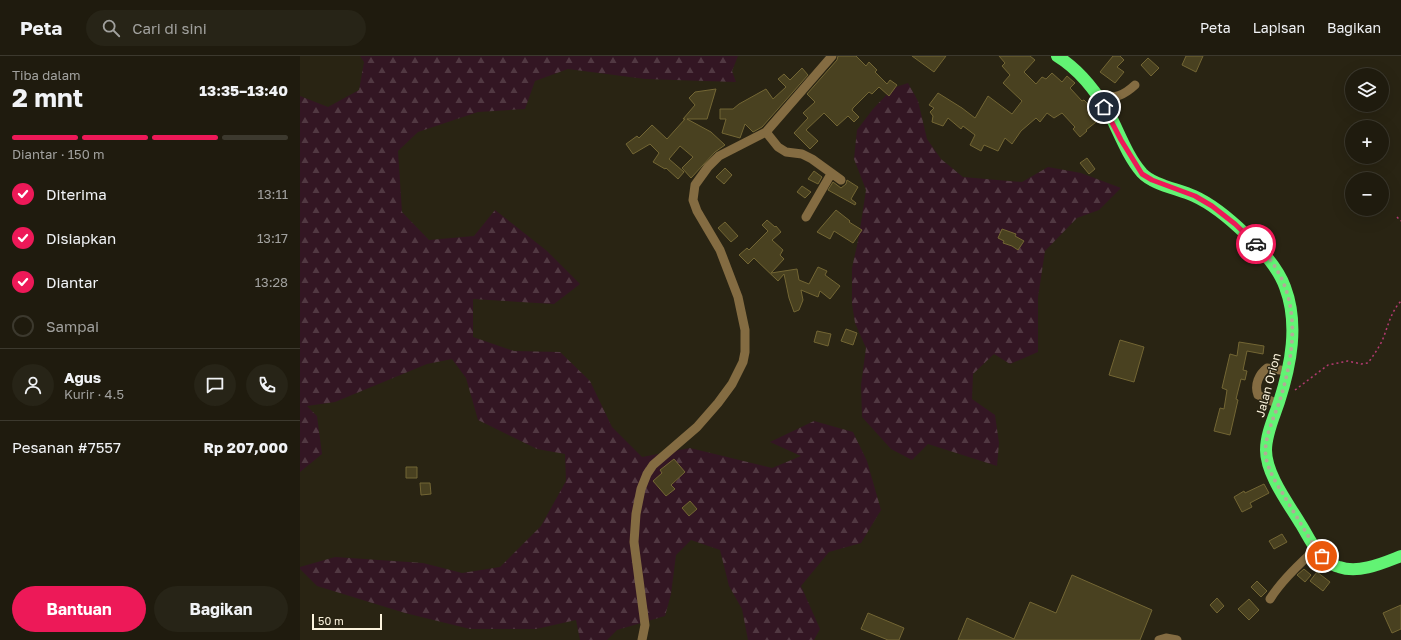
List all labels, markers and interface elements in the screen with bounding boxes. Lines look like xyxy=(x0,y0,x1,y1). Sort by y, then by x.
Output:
search box xyxy=(86,10,366,46)
text: Peta xyxy=(20,16,62,39)
icon: search xyxy=(100,17,122,39)
text: Cari di sini xyxy=(132,19,207,37)
text: Peta xyxy=(1200,19,1231,36)
text: Lapisan xyxy=(1253,19,1305,36)
text: Bagikan xyxy=(1327,19,1381,36)
text: Tiba dalam xyxy=(12,67,80,83)
map controls xyxy=(1345,68,1389,216)
button: layers xyxy=(1345,68,1389,112)
text: 13:35–13:40 xyxy=(199,81,288,99)
text: 2 mnt xyxy=(12,82,83,113)
pin xyxy=(1087,90,1121,124)
icon: home xyxy=(1093,96,1115,118)
button: + xyxy=(1345,120,1389,164)
text: Diantar · 150 m xyxy=(12,146,104,162)
button: − xyxy=(1345,172,1389,216)
icon: check xyxy=(12,183,34,205)
text: Diterima xyxy=(46,185,107,203)
text: 13:11 xyxy=(258,186,288,202)
courier xyxy=(1236,224,1276,264)
icon: check xyxy=(12,227,34,249)
text: Disiapkan xyxy=(46,229,116,247)
text: 13:17 xyxy=(257,230,288,246)
icon: car xyxy=(1245,233,1267,255)
icon: check xyxy=(12,271,34,293)
text: Diantar xyxy=(46,273,98,291)
text: 13:28 xyxy=(255,274,288,290)
text: Sampai xyxy=(46,317,99,335)
street label: Jalan Orion xyxy=(1252,351,1284,419)
button: person xyxy=(12,364,54,406)
button: chat xyxy=(194,364,236,406)
button: phone xyxy=(246,364,288,406)
text: Agus xyxy=(64,368,101,386)
text: Kurir · 4.5 xyxy=(64,386,124,402)
text: Pesanan #7557 xyxy=(12,438,121,456)
text: Rp 207,000 xyxy=(203,438,288,456)
pin xyxy=(1305,539,1339,573)
icon: bag xyxy=(1311,545,1333,567)
button: Bantuan xyxy=(12,586,146,632)
button: Bagikan xyxy=(154,586,288,632)
scale bar xyxy=(312,612,382,631)
text: 50 m xyxy=(318,614,344,627)

